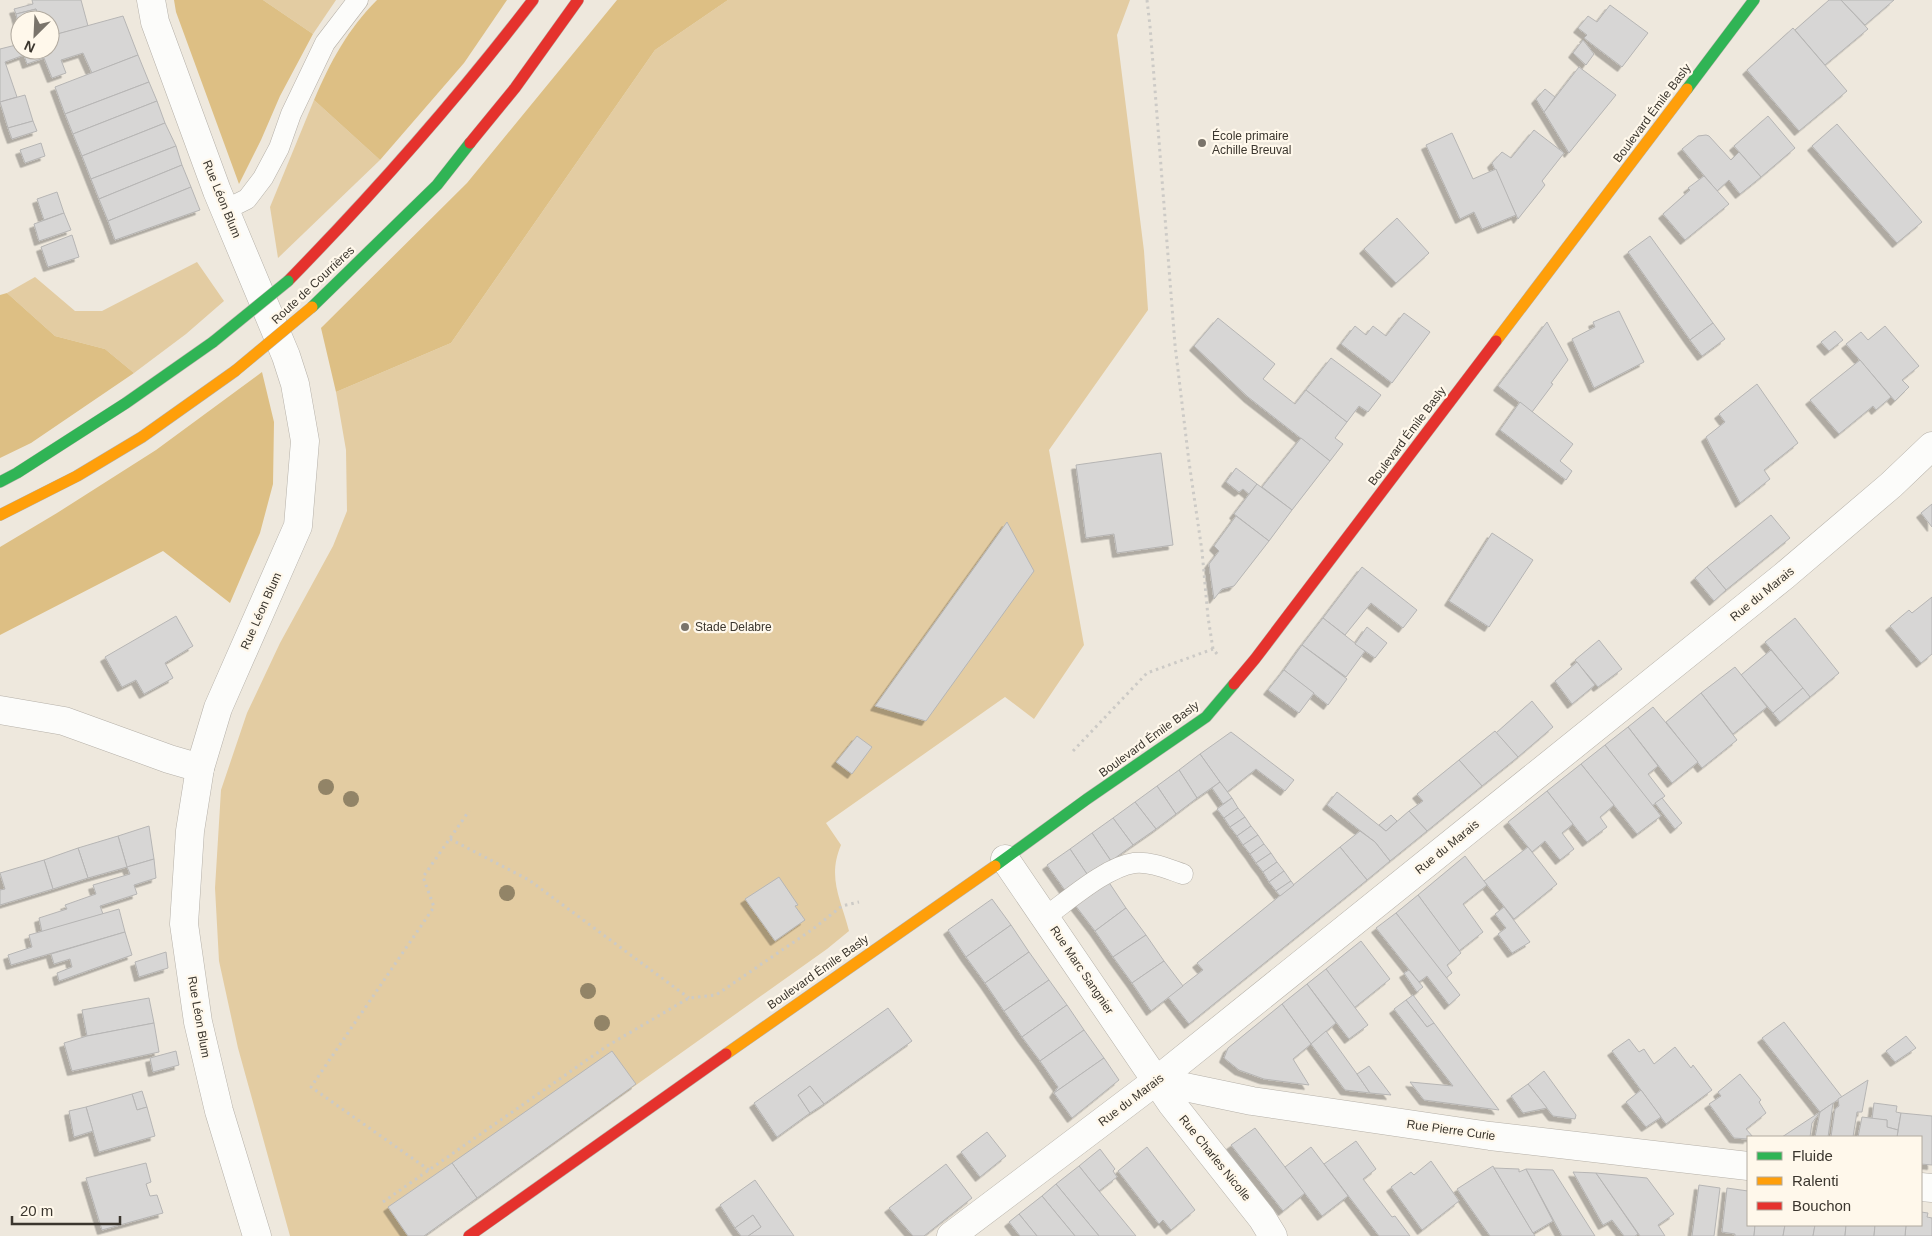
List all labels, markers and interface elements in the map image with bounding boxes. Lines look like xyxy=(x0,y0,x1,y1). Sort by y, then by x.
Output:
north arrow xyxy=(10,10,60,60)
text: N xyxy=(22,38,38,56)
street label: Boulevard Émile Basly xyxy=(1609,60,1694,165)
place label: École primaire Achille Breuval xyxy=(1212,128,1291,157)
marker: École primaire Achille Breuval xyxy=(1196,137,1208,149)
street label: Rue Léon Blum xyxy=(200,158,244,240)
street label: Route de Courrières xyxy=(269,243,357,327)
street label: Boulevard Émile Basly xyxy=(1364,383,1449,488)
street label: Rue du Marais xyxy=(1727,564,1797,624)
street label: Rue Léon Blum xyxy=(238,570,284,652)
place label: Stade Delabre xyxy=(695,620,772,634)
marker: Stade Delabre xyxy=(679,621,691,633)
street label: Boulevard Émile Basly xyxy=(1096,697,1202,780)
street label: Rue du Marais xyxy=(1412,817,1482,877)
street label: Rue Marc Sangnier xyxy=(1047,923,1117,1017)
street label: Boulevard Émile Basly xyxy=(764,931,871,1012)
street label: Rue Léon Blum xyxy=(185,975,213,1059)
street label: Rue du Marais xyxy=(1096,1071,1166,1129)
street label: Rue Charles Nicolle xyxy=(1176,1112,1254,1204)
street label: Rue Pierre Curie xyxy=(1406,1117,1497,1143)
legend xyxy=(1747,1136,1922,1226)
text: Fluide xyxy=(1792,1147,1833,1164)
text: Ralenti xyxy=(1792,1172,1839,1189)
scale bar xyxy=(12,1194,120,1226)
text: Bouchon xyxy=(1792,1197,1851,1214)
text: 20 m xyxy=(20,1202,53,1219)

